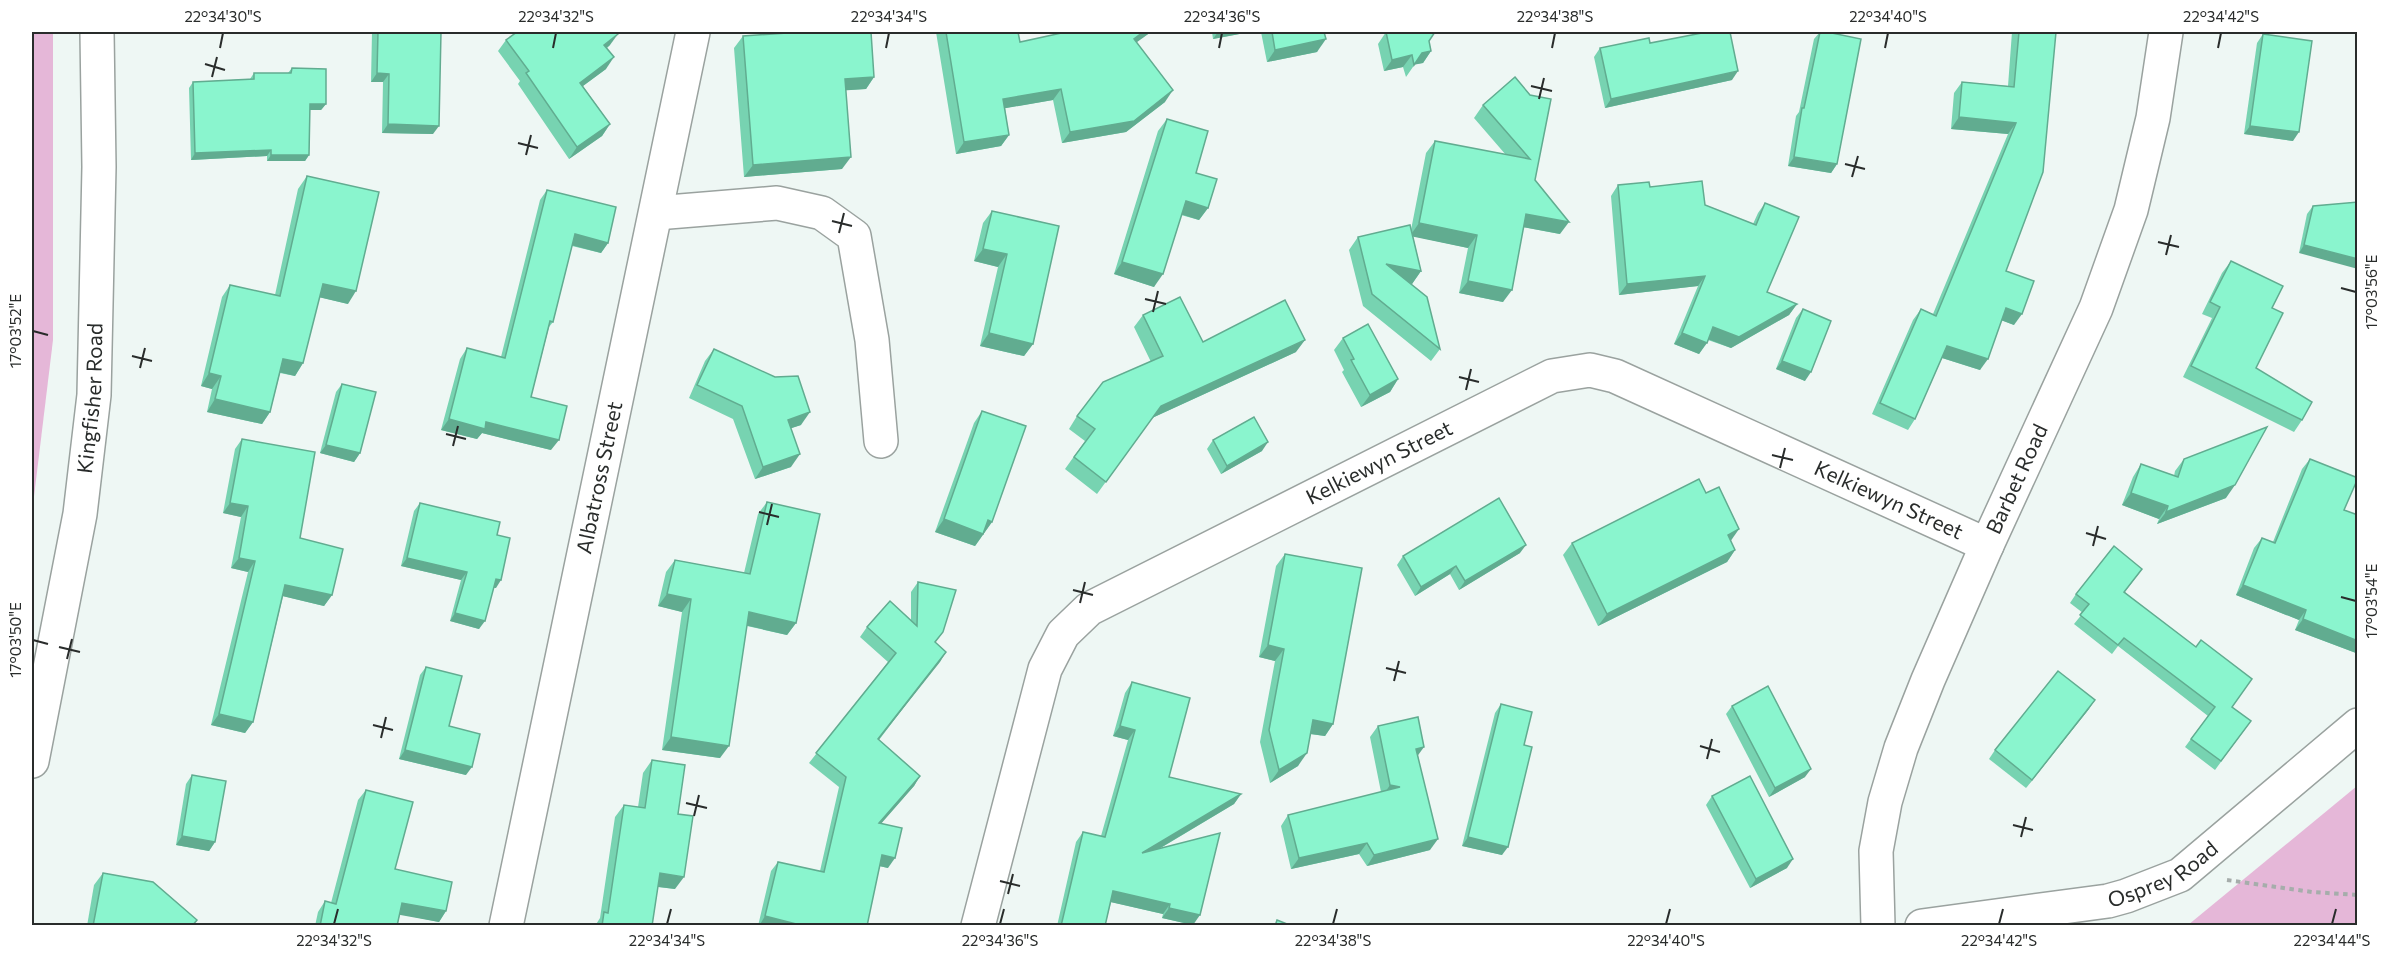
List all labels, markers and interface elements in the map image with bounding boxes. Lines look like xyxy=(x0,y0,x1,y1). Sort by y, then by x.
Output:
text: 22°34'30"S xyxy=(184,7,262,25)
text: 22°34'32"S xyxy=(518,7,594,25)
text: 22°34'34"S xyxy=(851,7,927,25)
text: 22°34'36"S xyxy=(1184,7,1260,25)
text: 22°34'38"S xyxy=(1517,7,1593,25)
text: 22°34'40"S xyxy=(1849,7,1927,25)
text: 22°34'42"S xyxy=(2183,7,2259,25)
text: 17°03'56"E xyxy=(2362,254,2380,330)
text: 17°03'52"E xyxy=(6,294,24,368)
street label: Kingfisher Road xyxy=(71,323,107,475)
street label: Albatross Street xyxy=(570,399,626,556)
street label: Kelkiewyn Street xyxy=(1301,414,1456,509)
street label: Barbet Road xyxy=(1980,420,2052,537)
street label: Kelkiewyn Street xyxy=(1811,454,1967,544)
text: 17°03'54"E xyxy=(2362,563,2380,638)
text: 17°03'50"E xyxy=(6,602,24,678)
street label: Osprey Road xyxy=(2105,835,2222,912)
text: 22°34'32"S xyxy=(296,931,372,949)
text: 22°34'34"S xyxy=(629,931,705,949)
text: 22°34'36"S xyxy=(962,931,1038,949)
text: 22°34'38"S xyxy=(1295,931,1371,949)
text: 22°34'40"S xyxy=(1627,931,1705,949)
text: 22°34'42"S xyxy=(1961,931,2037,949)
text: 22°34'44"S xyxy=(2294,931,2371,949)

